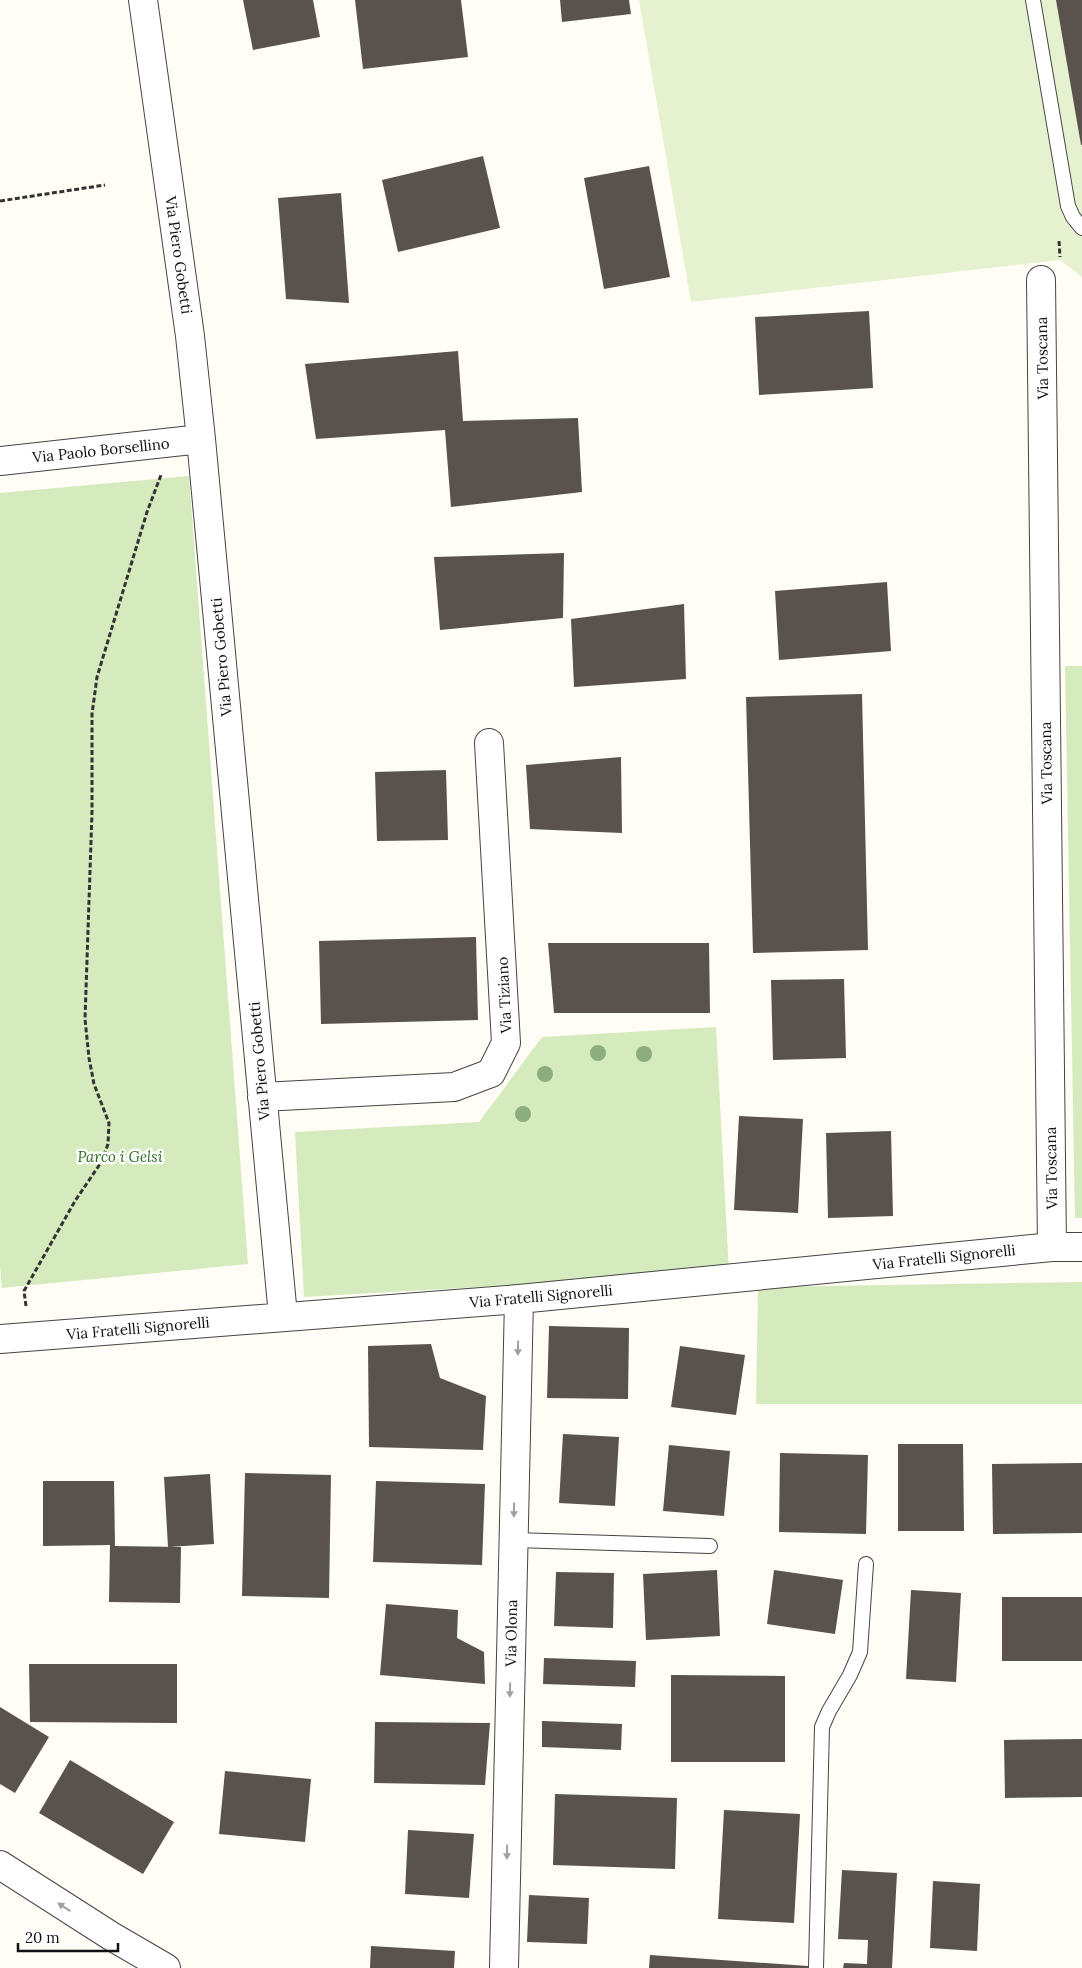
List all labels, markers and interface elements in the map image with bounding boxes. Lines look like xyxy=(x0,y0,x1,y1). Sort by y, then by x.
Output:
street label: Via Piero Gobetti xyxy=(161,194,197,315)
street label: Via Toscana xyxy=(1032,316,1052,400)
street label: Via Paolo Borsellino xyxy=(31,433,171,467)
street label: Via Piero Gobetti xyxy=(206,597,236,718)
street label: Via Toscana xyxy=(1036,721,1056,805)
street label: Via Tiziano xyxy=(492,956,516,1035)
street label: Via Piero Gobetti xyxy=(244,1001,274,1122)
street label: Via Toscana xyxy=(1041,1126,1061,1210)
park label: Parco i Gelsi xyxy=(77,1147,163,1166)
street label: Via Fratelli Signorelli xyxy=(871,1240,1016,1274)
street label: Via Fratelli Signorelli xyxy=(468,1280,613,1312)
street label: Via Fratelli Signorelli xyxy=(65,1312,210,1344)
one-way arrow xyxy=(514,1340,522,1356)
one-way arrow xyxy=(510,1502,518,1518)
street label: Via Olona xyxy=(501,1599,521,1668)
one-way arrow xyxy=(506,1682,514,1698)
one-way arrow xyxy=(503,1845,511,1861)
one-way arrow xyxy=(58,1902,71,1911)
scale bar xyxy=(18,1920,118,1952)
text: 20 m xyxy=(25,1928,60,1947)

